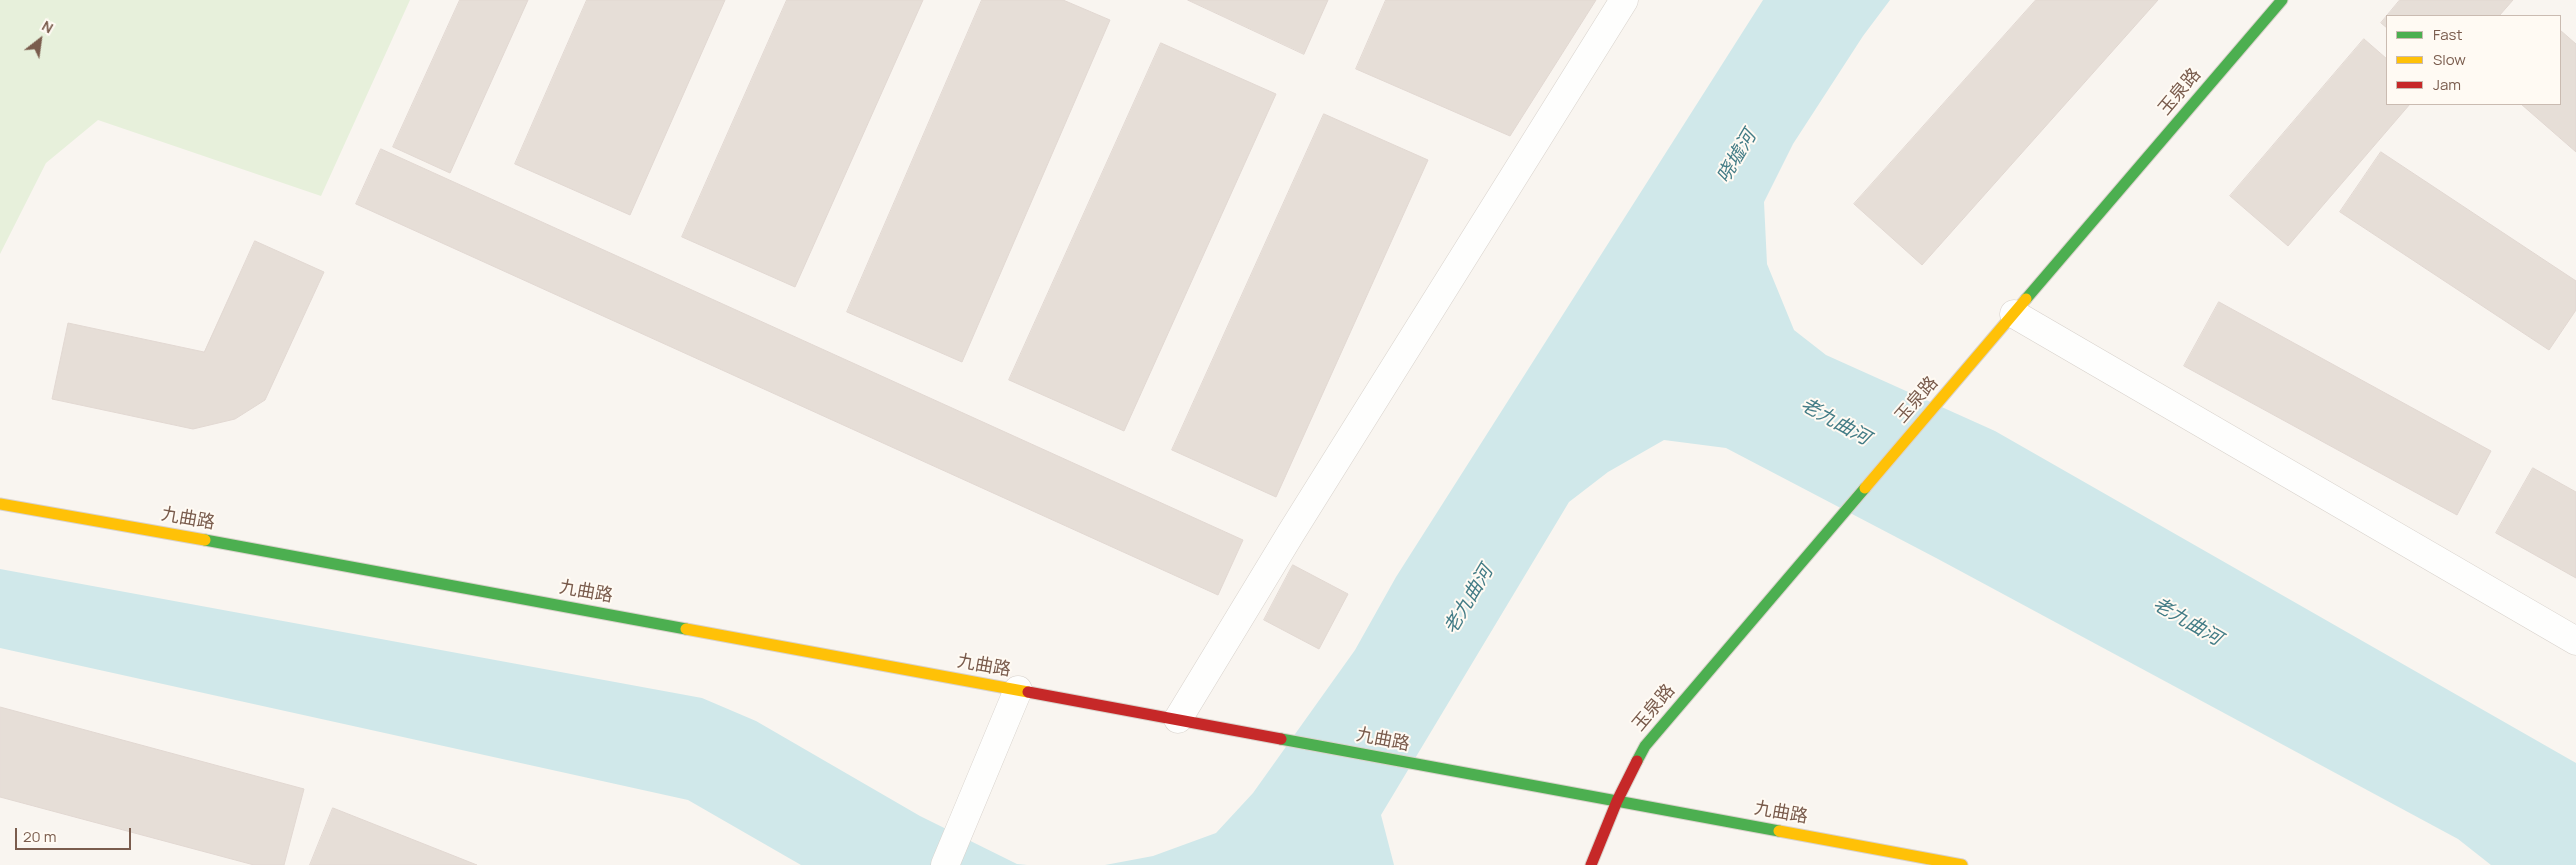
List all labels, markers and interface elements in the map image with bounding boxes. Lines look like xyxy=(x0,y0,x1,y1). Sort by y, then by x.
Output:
north arrow xyxy=(15,15,65,65)
legend xyxy=(2386,15,2561,105)
text: N xyxy=(39,16,57,37)
text: Fast xyxy=(2433,24,2462,45)
text: Slow xyxy=(2433,49,2466,70)
street label: 玉泉路 xyxy=(2154,64,2206,120)
text: Jam xyxy=(2433,74,2461,95)
water label: 哓墟河 xyxy=(1713,127,1761,187)
street label: 玉泉路 xyxy=(1891,373,1943,427)
water label: 老九曲河 xyxy=(1796,394,1874,450)
street label: 九曲路 xyxy=(160,504,216,534)
water label: 老九曲河 xyxy=(1440,562,1498,638)
street label: 九曲路 xyxy=(558,577,614,607)
water label: 老九曲河 xyxy=(2148,593,2226,651)
street label: 九曲路 xyxy=(956,651,1012,681)
street label: 玉泉路 xyxy=(1628,680,1680,736)
street label: 九曲路 xyxy=(1354,724,1412,756)
street label: 九曲路 xyxy=(1753,798,1809,828)
scale bar xyxy=(18,818,134,850)
text: 20 m xyxy=(23,826,56,847)

